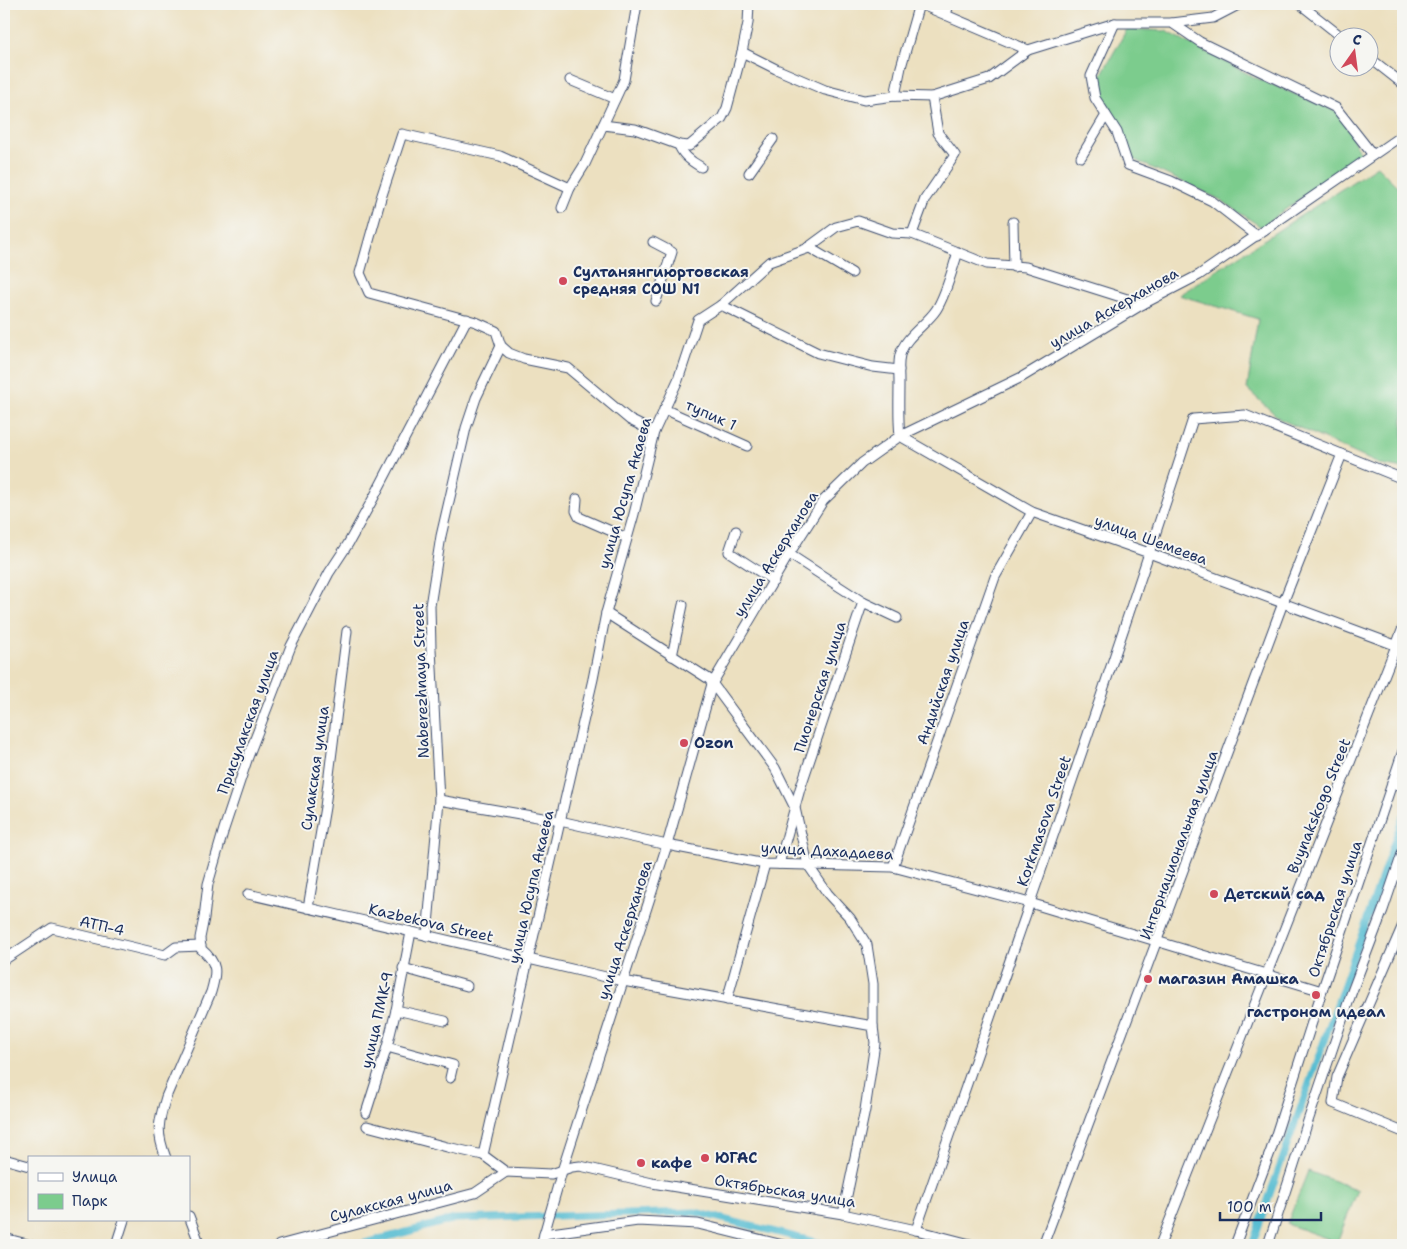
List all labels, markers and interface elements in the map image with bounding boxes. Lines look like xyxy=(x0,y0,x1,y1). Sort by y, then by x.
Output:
north arrow xyxy=(1330,28,1380,78)
text: С xyxy=(1351,30,1363,49)
place label: Султанянгиюртовская средняя СОШ N1 xyxy=(573,262,749,299)
street label: улица Аскерханова xyxy=(1046,263,1182,353)
marker: Султанянгиюртовская средняя СОШ N1 xyxy=(557,275,569,287)
street label: тупик 1 xyxy=(682,395,740,435)
street label: улица Юсупа Акаева xyxy=(594,414,656,571)
street label: улица Аскерханова xyxy=(729,487,823,621)
street label: улица Шемеева xyxy=(1092,510,1211,570)
street label: Naberezhnaya Street xyxy=(408,603,434,759)
street label: Андийская улица xyxy=(912,616,974,747)
street label: Пионерская улица xyxy=(789,618,851,755)
street label: Присулакская улица xyxy=(213,646,284,797)
street label: Сулакская улица xyxy=(296,704,334,832)
place label: Ozon xyxy=(694,733,734,753)
street label: Buynakskogo Street xyxy=(1283,735,1355,877)
marker: Ozon xyxy=(678,737,690,749)
street label: Интернациональная улица xyxy=(1135,747,1223,942)
street label: Korkmasova Street xyxy=(1012,753,1076,889)
street label: улица Юсупа Акаева xyxy=(504,808,559,966)
street label: Октябрьская улица xyxy=(1303,837,1367,980)
street label: улица Дахадаева xyxy=(760,838,894,864)
street label: улица Аскерханова xyxy=(593,857,657,1002)
place label: Детский сад xyxy=(1224,884,1325,904)
marker: Детский сад xyxy=(1208,888,1220,900)
street label: Kazbekova Street xyxy=(367,899,495,947)
street label: АТП-4 xyxy=(78,911,126,941)
place label: магазин Амашка xyxy=(1158,969,1300,989)
street label: улица ПМК-9 xyxy=(356,970,398,1070)
marker: магазин Амашка xyxy=(1142,973,1154,985)
marker: гастроном идеал xyxy=(1310,989,1322,1001)
place label: гастроном идеал xyxy=(1247,1002,1385,1022)
place label: ЮГАС xyxy=(715,1148,757,1168)
marker: ЮГАС xyxy=(699,1152,711,1164)
place label: кафе xyxy=(651,1153,692,1173)
legend xyxy=(28,1156,190,1222)
marker: кафе xyxy=(635,1157,647,1169)
text: Улица xyxy=(72,1167,118,1187)
street label: Октябрьская улица xyxy=(713,1170,858,1212)
street label: Сулакская улица xyxy=(328,1175,455,1227)
scale bar xyxy=(1220,1189,1321,1221)
text: Парк xyxy=(72,1191,108,1211)
text: 100 m xyxy=(1227,1197,1272,1217)

